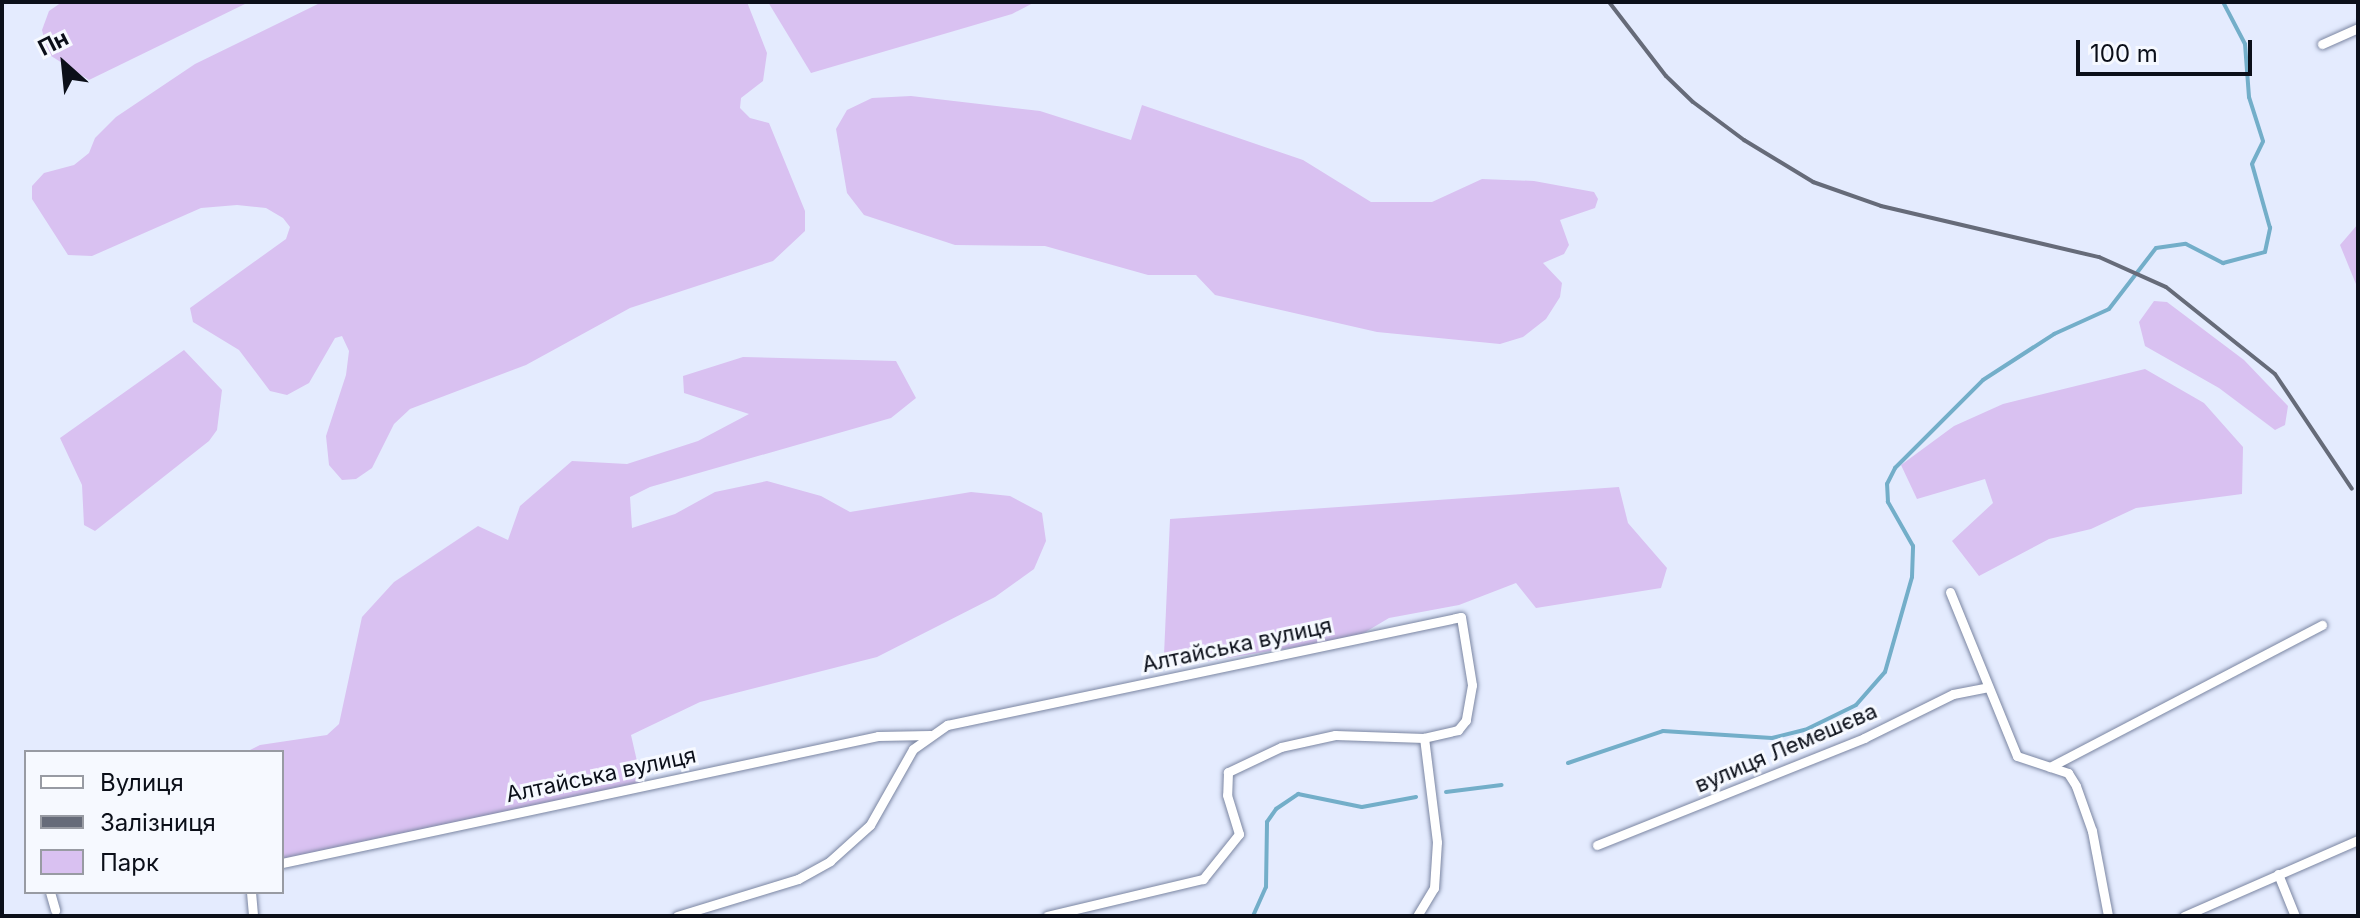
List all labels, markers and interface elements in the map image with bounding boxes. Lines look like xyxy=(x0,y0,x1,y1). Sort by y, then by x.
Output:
north arrow xyxy=(24,24,104,104)
text: Пн xyxy=(34,24,72,61)
scale bar xyxy=(2080,24,2256,74)
text: 100 m xyxy=(2090,39,2158,68)
street label: Алтайська вулиця xyxy=(1140,612,1334,678)
street label: вулиця Лемешєва xyxy=(1691,698,1881,798)
street label: Алтайська вулиця xyxy=(504,742,698,808)
legend xyxy=(24,750,284,894)
text: Вулиця xyxy=(100,768,184,797)
text: Залізниця xyxy=(100,808,216,837)
text: Парк xyxy=(100,848,159,877)

